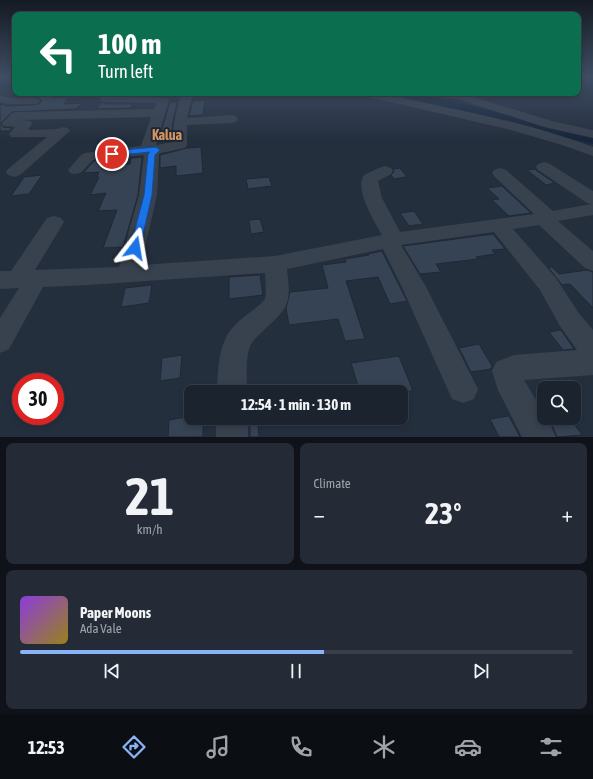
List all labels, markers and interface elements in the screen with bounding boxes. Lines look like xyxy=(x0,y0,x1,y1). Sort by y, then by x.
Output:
icon: left xyxy=(32,28,84,80)
text: 100 m xyxy=(98,28,161,60)
text: Turn left xyxy=(98,61,153,82)
district label: Kalua xyxy=(152,127,183,143)
pin xyxy=(95,137,129,171)
icon: arrive xyxy=(101,143,123,165)
position arrow xyxy=(114,227,156,269)
speed limit sign: 30 xyxy=(12,373,64,425)
map controls xyxy=(537,381,581,425)
button: search xyxy=(537,381,581,425)
text: 12:54 · 1 min · 130 m xyxy=(241,396,351,413)
text: 21 xyxy=(125,466,174,526)
text: Climate xyxy=(314,476,351,491)
text: 23° xyxy=(425,496,461,530)
text: − xyxy=(314,501,325,527)
text: + xyxy=(562,501,573,527)
text: km/h xyxy=(137,522,163,537)
text: Paper Moons xyxy=(80,604,151,621)
text: Ada Vale xyxy=(80,621,122,636)
icon: previous xyxy=(101,660,123,682)
icon: pause xyxy=(285,660,307,682)
icon: next xyxy=(470,660,492,682)
icon: directions xyxy=(120,733,148,761)
icon: music xyxy=(204,733,232,761)
icon: phone xyxy=(287,733,315,761)
icon: climate xyxy=(370,733,398,761)
icon: car xyxy=(454,733,482,761)
icon: filters xyxy=(537,733,565,761)
text: 12:53 xyxy=(28,737,65,758)

